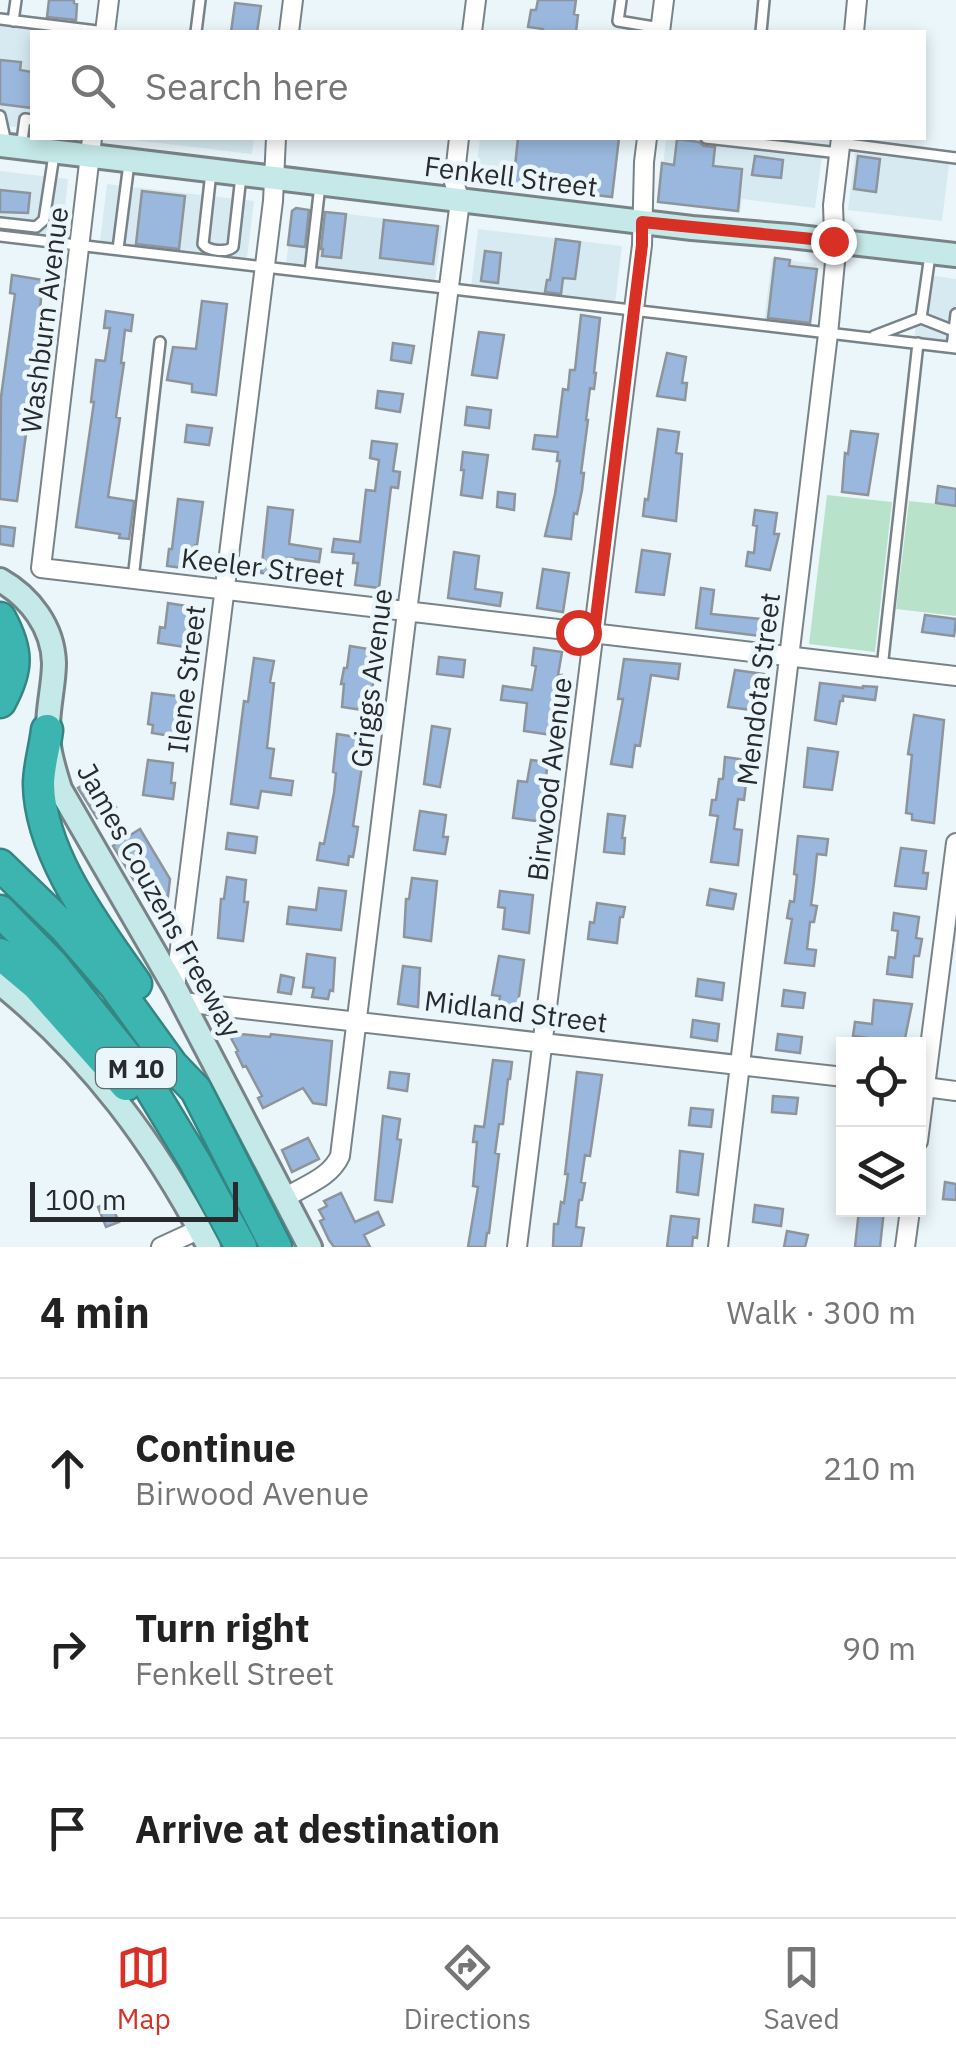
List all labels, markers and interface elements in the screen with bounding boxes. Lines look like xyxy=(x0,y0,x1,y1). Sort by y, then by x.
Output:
search box xyxy=(30,30,926,140)
icon: search xyxy=(65,58,120,113)
text: Search here xyxy=(145,61,349,110)
street label: Fenkell Street xyxy=(422,147,600,205)
street label: Washburn Avenue xyxy=(12,205,76,435)
route end xyxy=(811,219,857,265)
street label: Keeler Street xyxy=(179,539,347,595)
street label: Griggs Avenue xyxy=(342,586,400,770)
street label: Mendota Street xyxy=(728,590,788,788)
street label: Ilene Street xyxy=(159,603,213,755)
route start xyxy=(556,610,602,656)
street label: Birwood Avenue xyxy=(518,675,580,883)
street label: James Couzens Freeway xyxy=(69,756,251,1044)
street label: Midland Street xyxy=(422,981,610,1041)
map controls xyxy=(836,1037,926,1217)
button: locate xyxy=(836,1037,926,1127)
road number: M 10 xyxy=(96,1048,176,1088)
button: layers xyxy=(836,1127,926,1217)
scale bar xyxy=(30,1177,238,1222)
text: 100 m xyxy=(45,1181,126,1218)
text: 4 min xyxy=(40,1285,150,1340)
text: Walk · 300 m xyxy=(727,1291,916,1333)
text: Continue xyxy=(135,1423,296,1472)
icon: ahead xyxy=(40,1441,95,1496)
text: 210 m xyxy=(823,1447,916,1489)
text: Birwood Avenue xyxy=(135,1472,369,1514)
text: Turn right xyxy=(135,1603,310,1652)
icon: right xyxy=(40,1621,95,1676)
text: 90 m xyxy=(842,1627,916,1669)
text: Fenkell Street xyxy=(135,1652,334,1694)
icon: arrive xyxy=(40,1801,95,1856)
text: Arrive at destination xyxy=(135,1804,500,1853)
tab: Map xyxy=(116,1940,171,2037)
tab: Directions xyxy=(404,1940,531,2037)
tab: Saved xyxy=(764,1940,840,2037)

